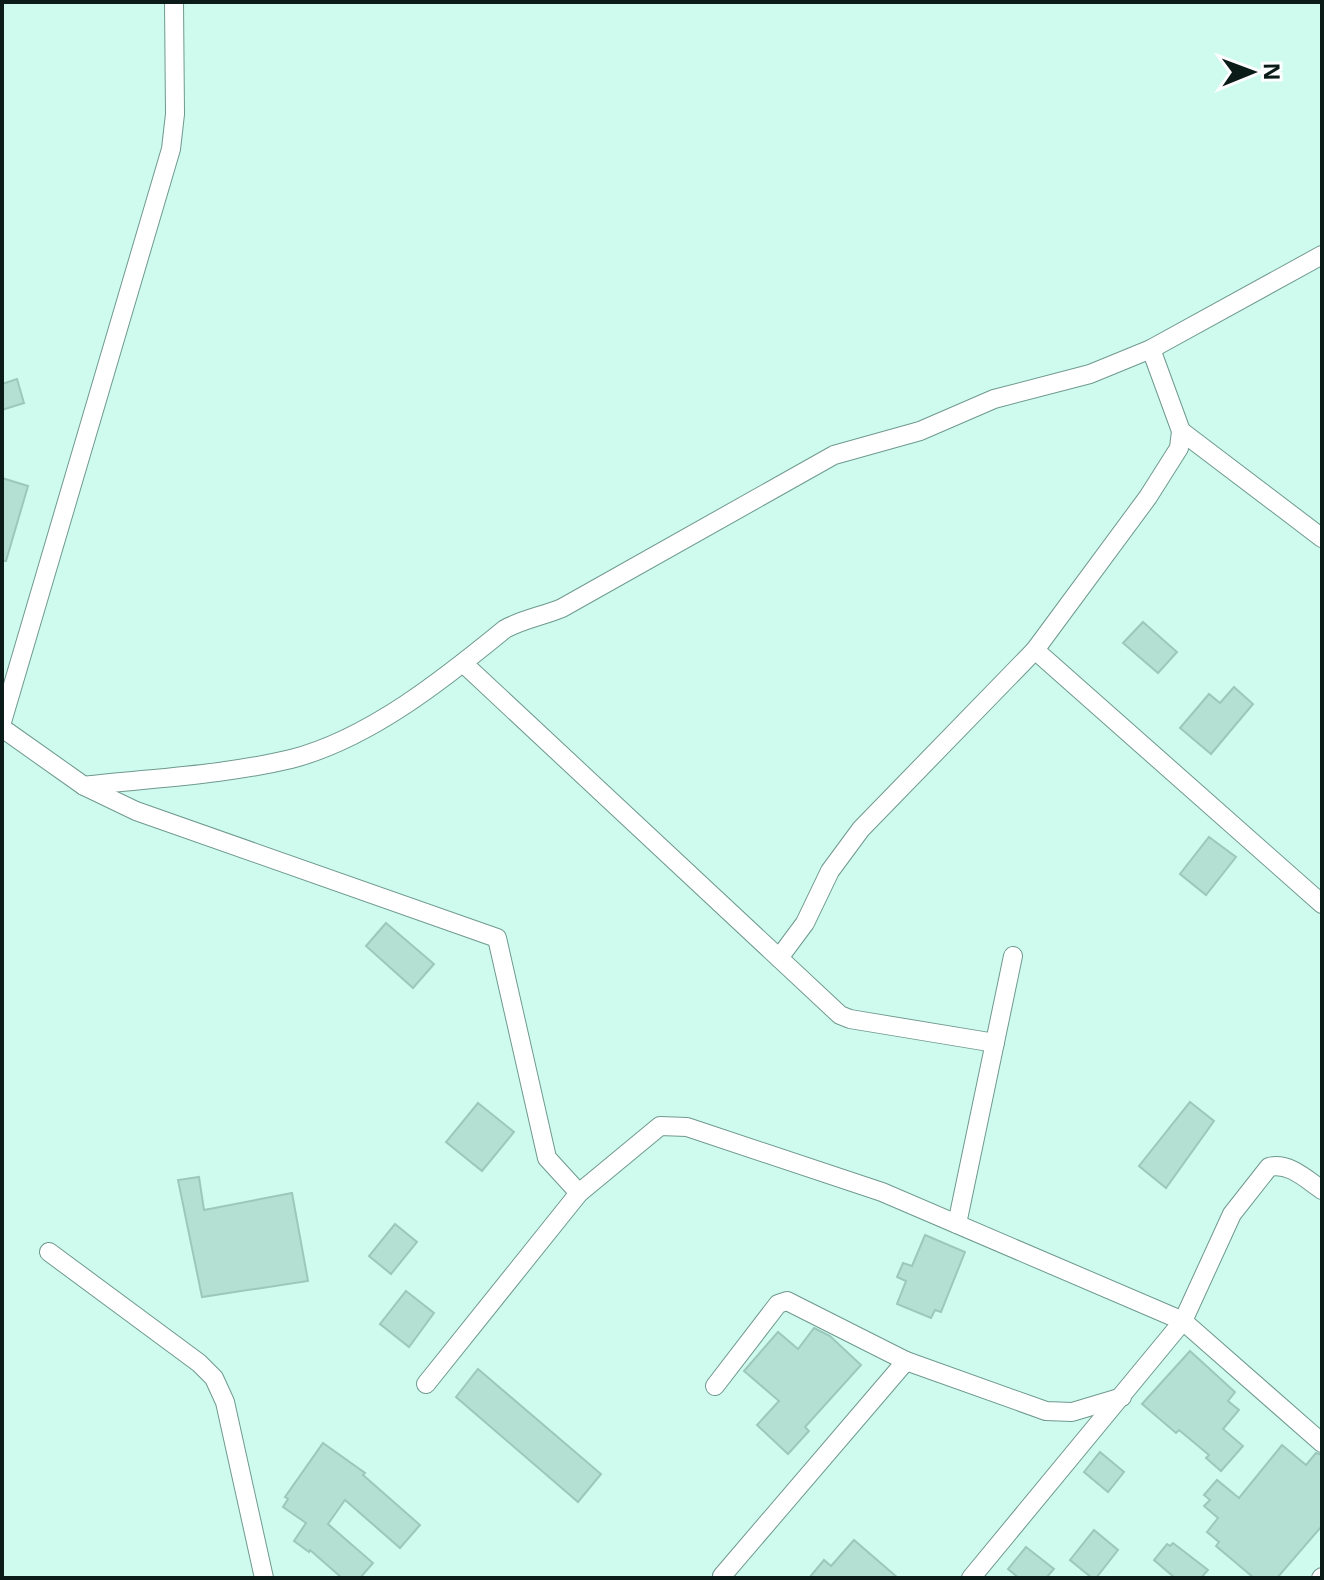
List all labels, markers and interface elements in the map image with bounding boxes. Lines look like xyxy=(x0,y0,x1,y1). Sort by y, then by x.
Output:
north arrow xyxy=(1212,32,1292,112)
text: N xyxy=(1258,62,1288,81)

